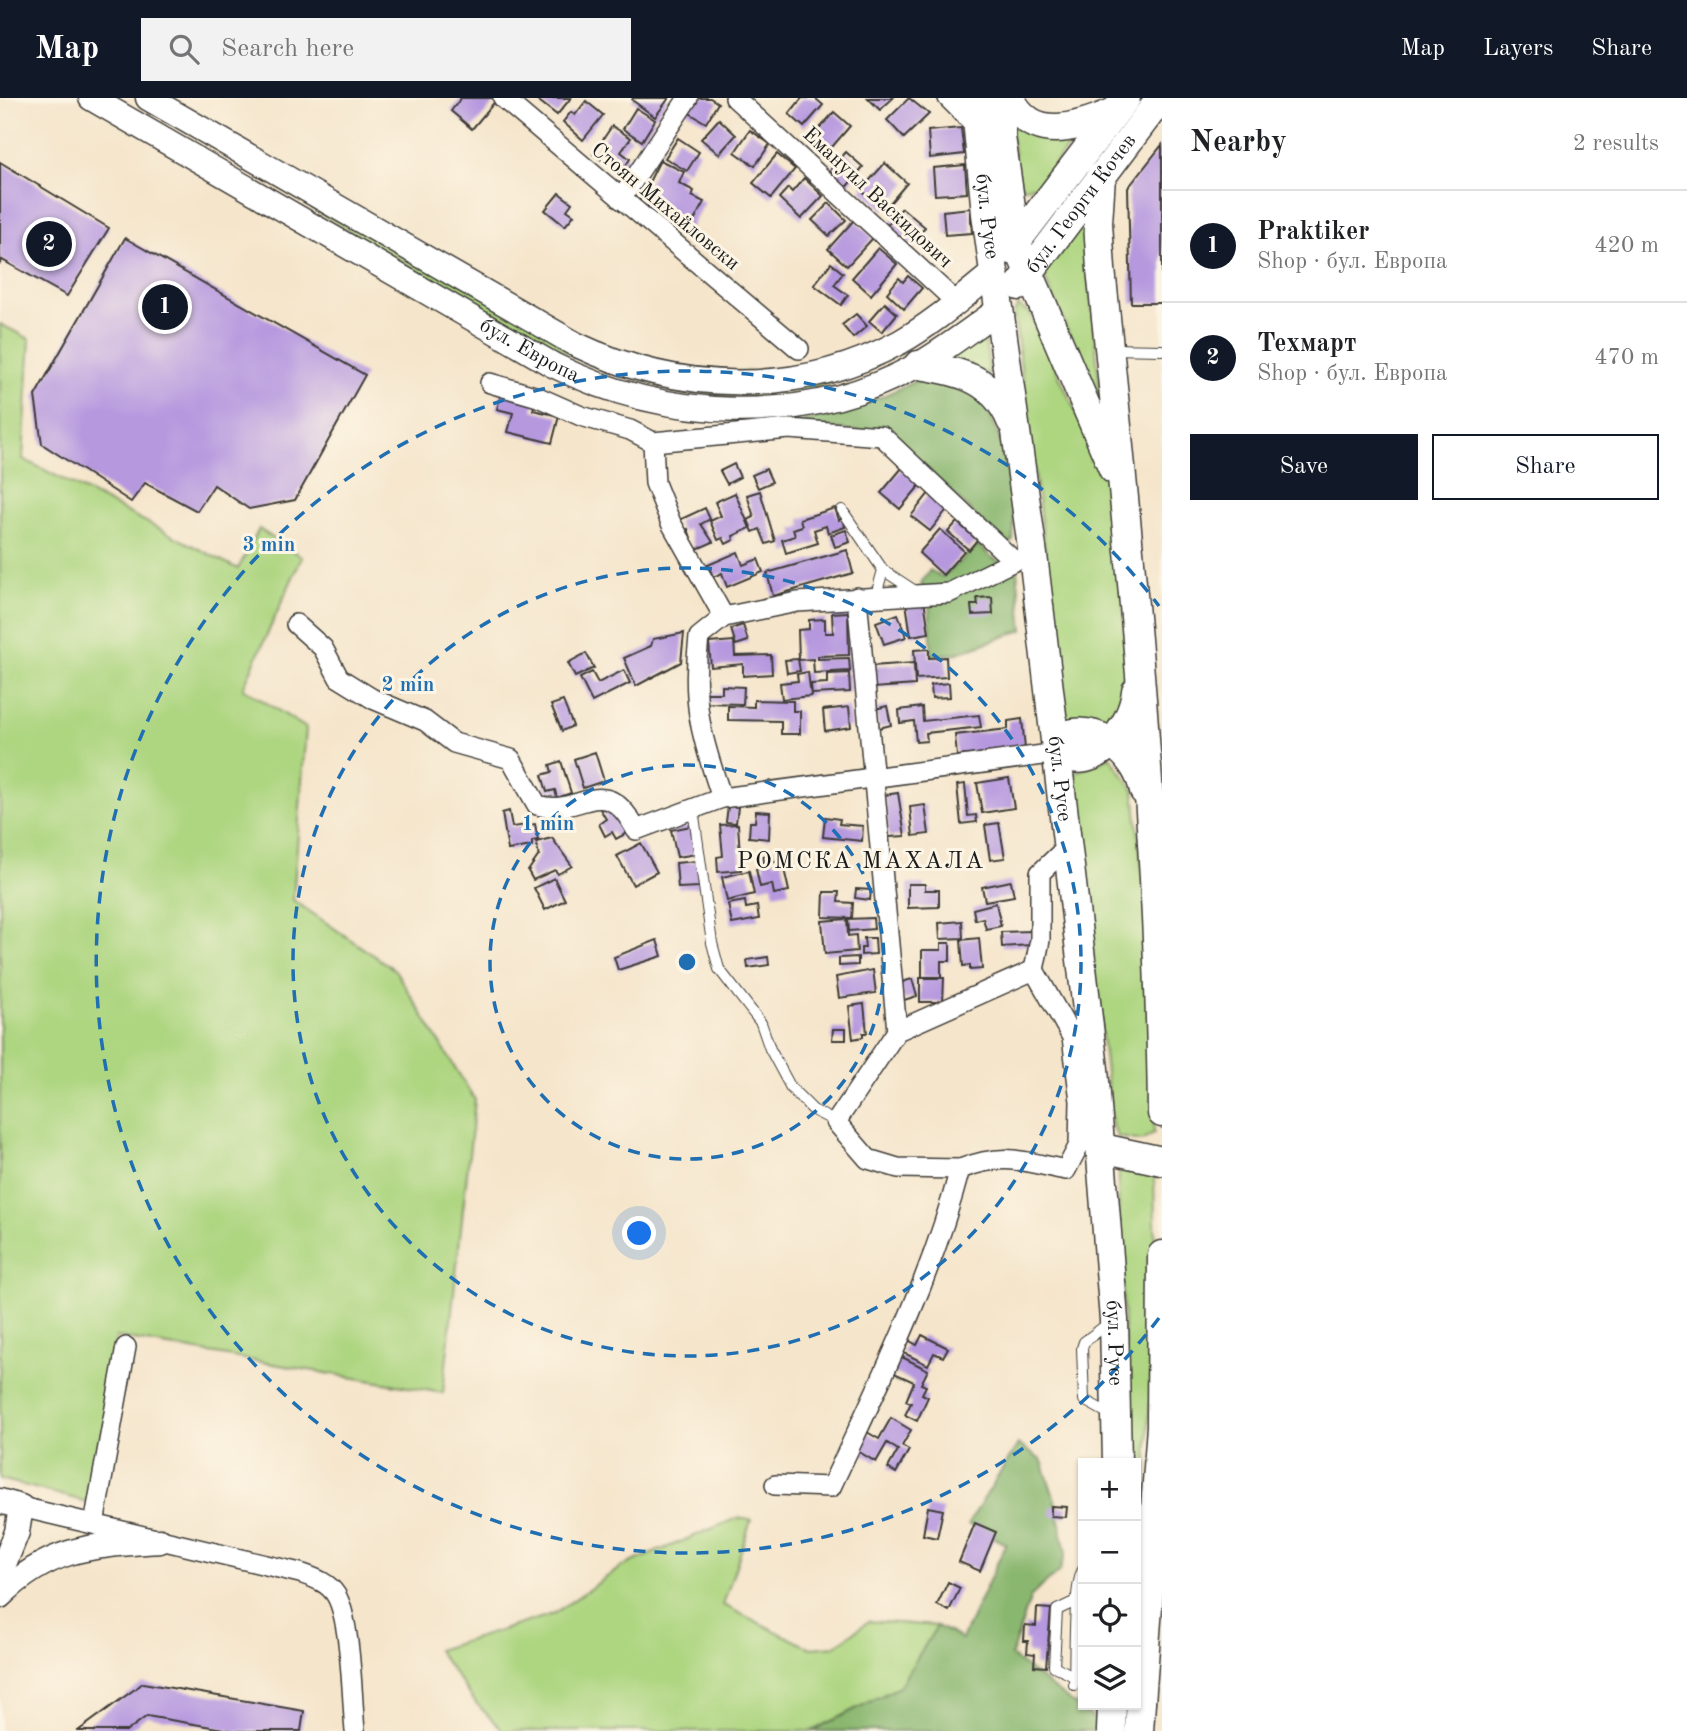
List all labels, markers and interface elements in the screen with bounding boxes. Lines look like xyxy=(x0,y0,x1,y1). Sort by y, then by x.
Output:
search box xyxy=(141,18,631,81)
icon: search xyxy=(165,30,203,68)
text: Map xyxy=(35,33,99,66)
text: Search here xyxy=(221,36,354,62)
text: Map xyxy=(1401,37,1445,61)
text: Layers xyxy=(1483,37,1553,61)
text: Share xyxy=(1591,37,1652,61)
street label: Емануил Васкидович xyxy=(798,124,956,272)
text: Nearby xyxy=(1190,128,1287,158)
street label: бул. Георги Кочев xyxy=(1022,130,1140,277)
text: 2 results xyxy=(1573,132,1659,155)
street label: Стоян Михайловски xyxy=(587,139,743,275)
street label: бул. Русе xyxy=(972,173,1003,260)
pin: 2 xyxy=(26,218,72,270)
text: Praktiker xyxy=(1257,219,1370,245)
text: 1 xyxy=(1206,234,1220,257)
text: 420 m xyxy=(1594,234,1659,257)
text: Shop · бул. Европа xyxy=(1257,250,1447,273)
pin: 1 xyxy=(142,281,188,333)
street label: бул. Европа xyxy=(476,314,582,386)
text: Техмарт xyxy=(1257,331,1357,357)
text: 2 xyxy=(1206,346,1220,369)
text: 470 m xyxy=(1594,346,1659,369)
text: Shop · бул. Европа xyxy=(1257,362,1447,385)
button: Save xyxy=(1190,434,1418,500)
button: Share xyxy=(1432,434,1659,500)
text: 3 min xyxy=(243,535,295,556)
text: 2 min xyxy=(382,675,434,696)
street label: бул. Русе xyxy=(1044,735,1075,823)
text: 1 min xyxy=(522,814,574,835)
district label: РОМСКА МАХАЛА xyxy=(737,850,985,874)
centre of rings xyxy=(675,950,699,974)
your location xyxy=(622,1216,656,1250)
street label: бул. Русе xyxy=(1102,1299,1126,1386)
map controls xyxy=(1078,1458,1141,1710)
button: + xyxy=(1078,1458,1141,1521)
button: − xyxy=(1078,1521,1141,1584)
button: locate xyxy=(1078,1584,1141,1647)
button: layers xyxy=(1078,1647,1141,1710)

